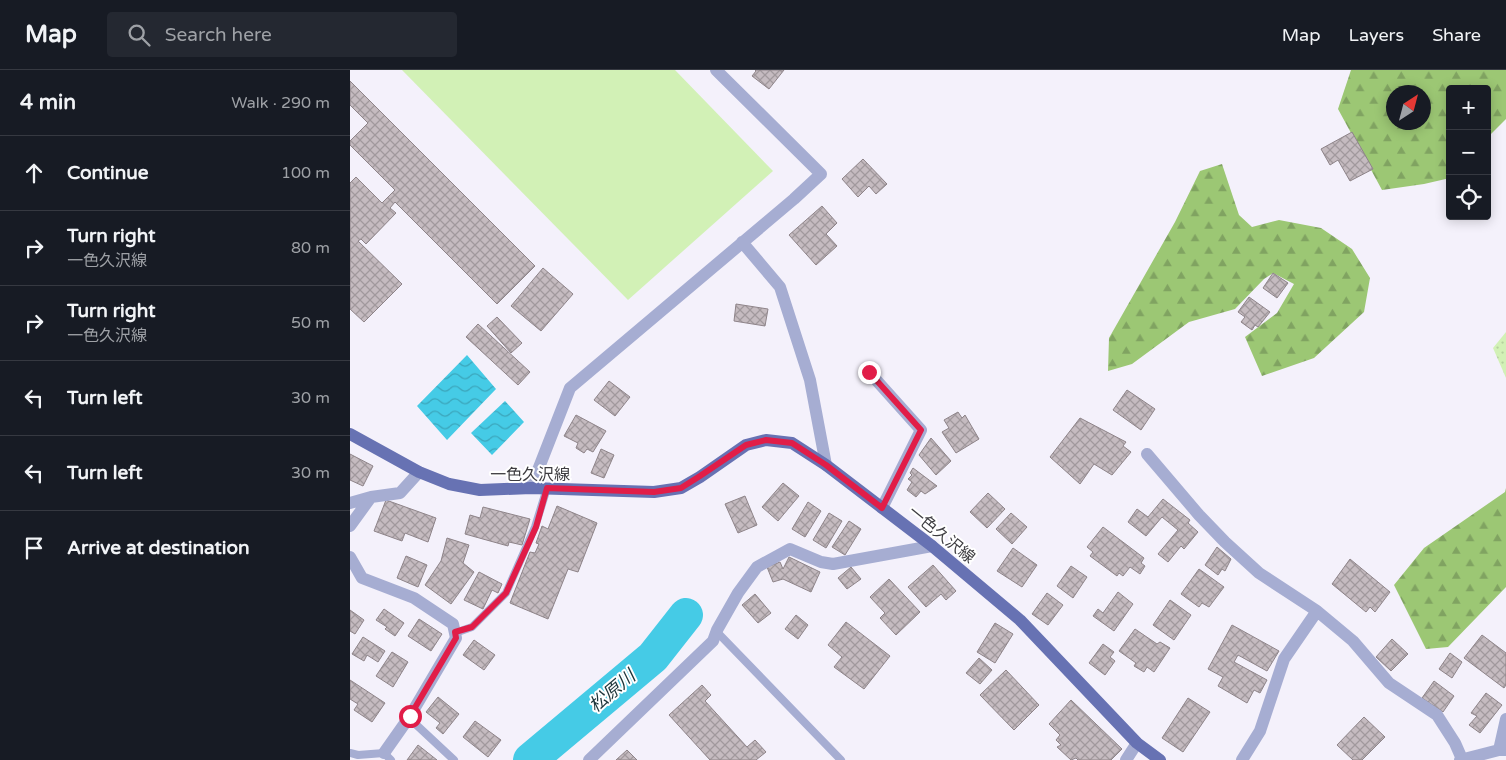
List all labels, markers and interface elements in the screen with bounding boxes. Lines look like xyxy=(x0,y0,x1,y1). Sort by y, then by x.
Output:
search box xyxy=(107,12,457,57)
text: Map xyxy=(25,20,77,49)
icon: search xyxy=(125,21,153,49)
text: Search here xyxy=(165,24,272,46)
text: Map xyxy=(1282,24,1321,46)
text: Layers xyxy=(1349,24,1404,46)
text: Share xyxy=(1432,24,1481,46)
north arrow xyxy=(1386,85,1431,130)
map controls xyxy=(1446,85,1491,220)
button: + xyxy=(1446,85,1491,130)
text: 4 min xyxy=(20,90,76,115)
text: Walk · 290 m xyxy=(231,93,330,113)
button: − xyxy=(1446,130,1491,175)
icon: ahead xyxy=(20,159,48,187)
text: Continue xyxy=(67,162,149,184)
text: 100 m xyxy=(281,163,330,183)
button: locate xyxy=(1446,175,1491,220)
text: Turn right xyxy=(67,225,155,247)
icon: right xyxy=(20,234,48,262)
text: 80 m xyxy=(291,238,330,258)
text: 一色久沢線 xyxy=(67,251,147,271)
text: Turn right xyxy=(67,300,155,322)
icon: right xyxy=(20,309,48,337)
text: 50 m xyxy=(291,313,330,333)
text: 一色久沢線 xyxy=(67,326,147,346)
route end xyxy=(858,361,881,384)
icon: left xyxy=(20,384,48,412)
text: Turn left xyxy=(67,387,143,409)
text: 30 m xyxy=(291,388,330,408)
icon: left xyxy=(20,459,48,487)
text: Turn left xyxy=(67,462,143,484)
text: 30 m xyxy=(291,463,330,483)
street label: 一色久沢線 xyxy=(490,465,570,485)
street label: 一色久沢線 xyxy=(904,502,979,568)
icon: arrive xyxy=(20,534,48,562)
text: Arrive at destination xyxy=(67,537,250,559)
water label: 松原川 xyxy=(584,664,641,717)
route start xyxy=(399,705,422,728)

